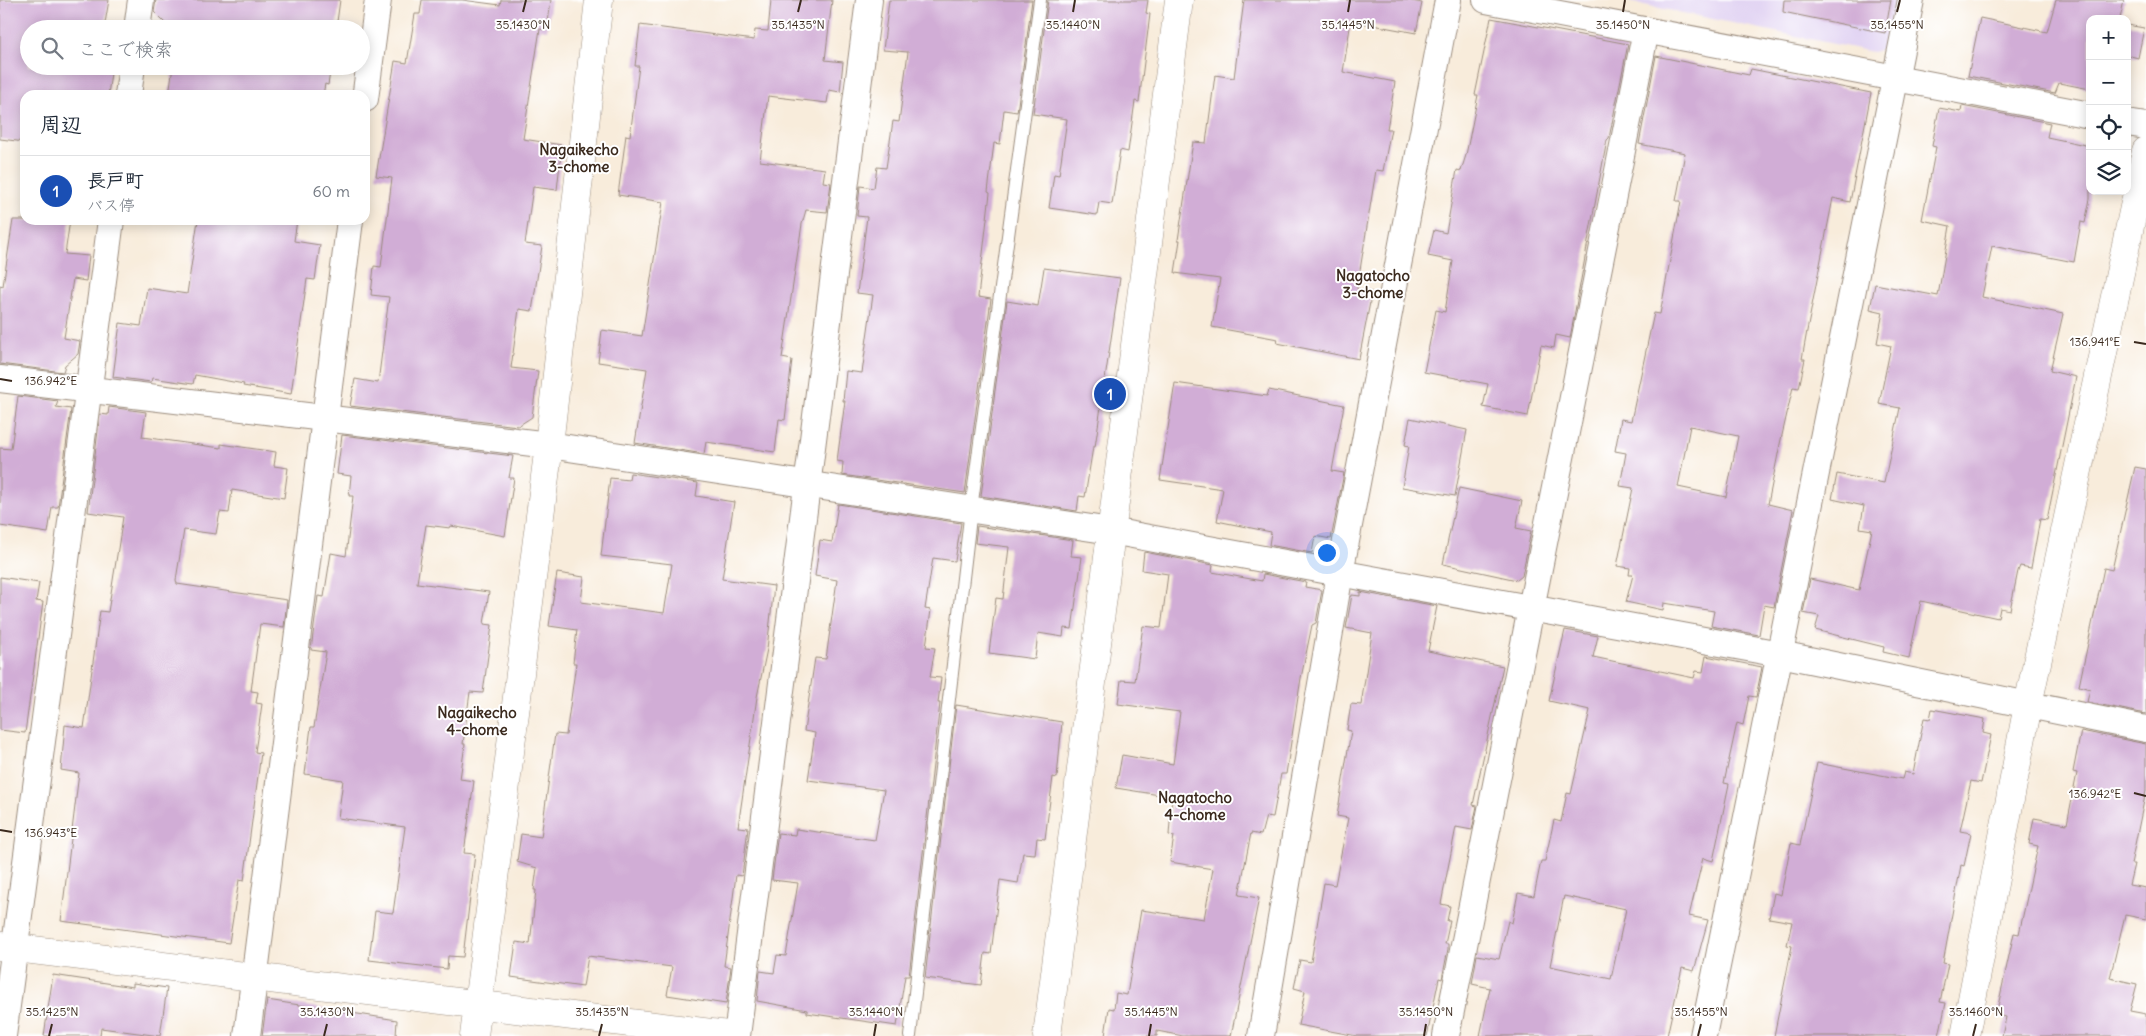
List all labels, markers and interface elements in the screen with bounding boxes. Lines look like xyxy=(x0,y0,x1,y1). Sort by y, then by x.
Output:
map controls xyxy=(2086,15,2131,195)
button: + xyxy=(2086,15,2131,60)
text: 35.1430°N xyxy=(496,17,550,32)
text: 35.1435°N xyxy=(771,17,825,32)
text: 35.1440°N xyxy=(1046,17,1100,32)
text: 35.1445°N xyxy=(1321,17,1375,32)
text: 35.1450°N xyxy=(1596,17,1650,32)
text: 35.1455°N xyxy=(1870,17,1924,32)
search box xyxy=(20,20,370,75)
icon: search xyxy=(38,34,66,62)
text: ここで検索 xyxy=(78,37,173,61)
button: − xyxy=(2086,60,2131,105)
button: locate xyxy=(2086,105,2131,150)
text: 周辺 xyxy=(40,111,82,138)
district label: Nagaikecho 3-chome xyxy=(539,140,619,176)
button: layers xyxy=(2086,150,2131,195)
text: 長戸町 xyxy=(87,168,144,192)
text: 1 xyxy=(53,181,59,201)
text: 60 m xyxy=(312,181,350,201)
text: バス停 xyxy=(87,195,135,215)
district label: Nagatocho 3-chome xyxy=(1336,266,1411,302)
text: 136.941°E xyxy=(2070,334,2120,349)
text: 136.942°E xyxy=(25,373,77,388)
pin: 1 xyxy=(1094,375,1126,413)
your location xyxy=(1314,540,1340,566)
district label: Nagaikecho 4-chome xyxy=(437,703,517,739)
text: 136.942°E xyxy=(2069,786,2121,801)
district label: Nagatocho 4-chome xyxy=(1158,788,1233,824)
text: 136.943°E xyxy=(25,825,77,840)
text: 35.1425°N xyxy=(25,1004,79,1019)
text: 35.1430°N xyxy=(300,1004,354,1019)
text: 35.1435°N xyxy=(575,1004,629,1019)
text: 35.1440°N xyxy=(849,1004,903,1019)
text: 35.1445°N xyxy=(1124,1004,1178,1019)
text: 35.1450°N xyxy=(1399,1004,1453,1019)
text: 35.1455°N xyxy=(1674,1004,1728,1019)
text: 35.1460°N xyxy=(1949,1004,2003,1019)

